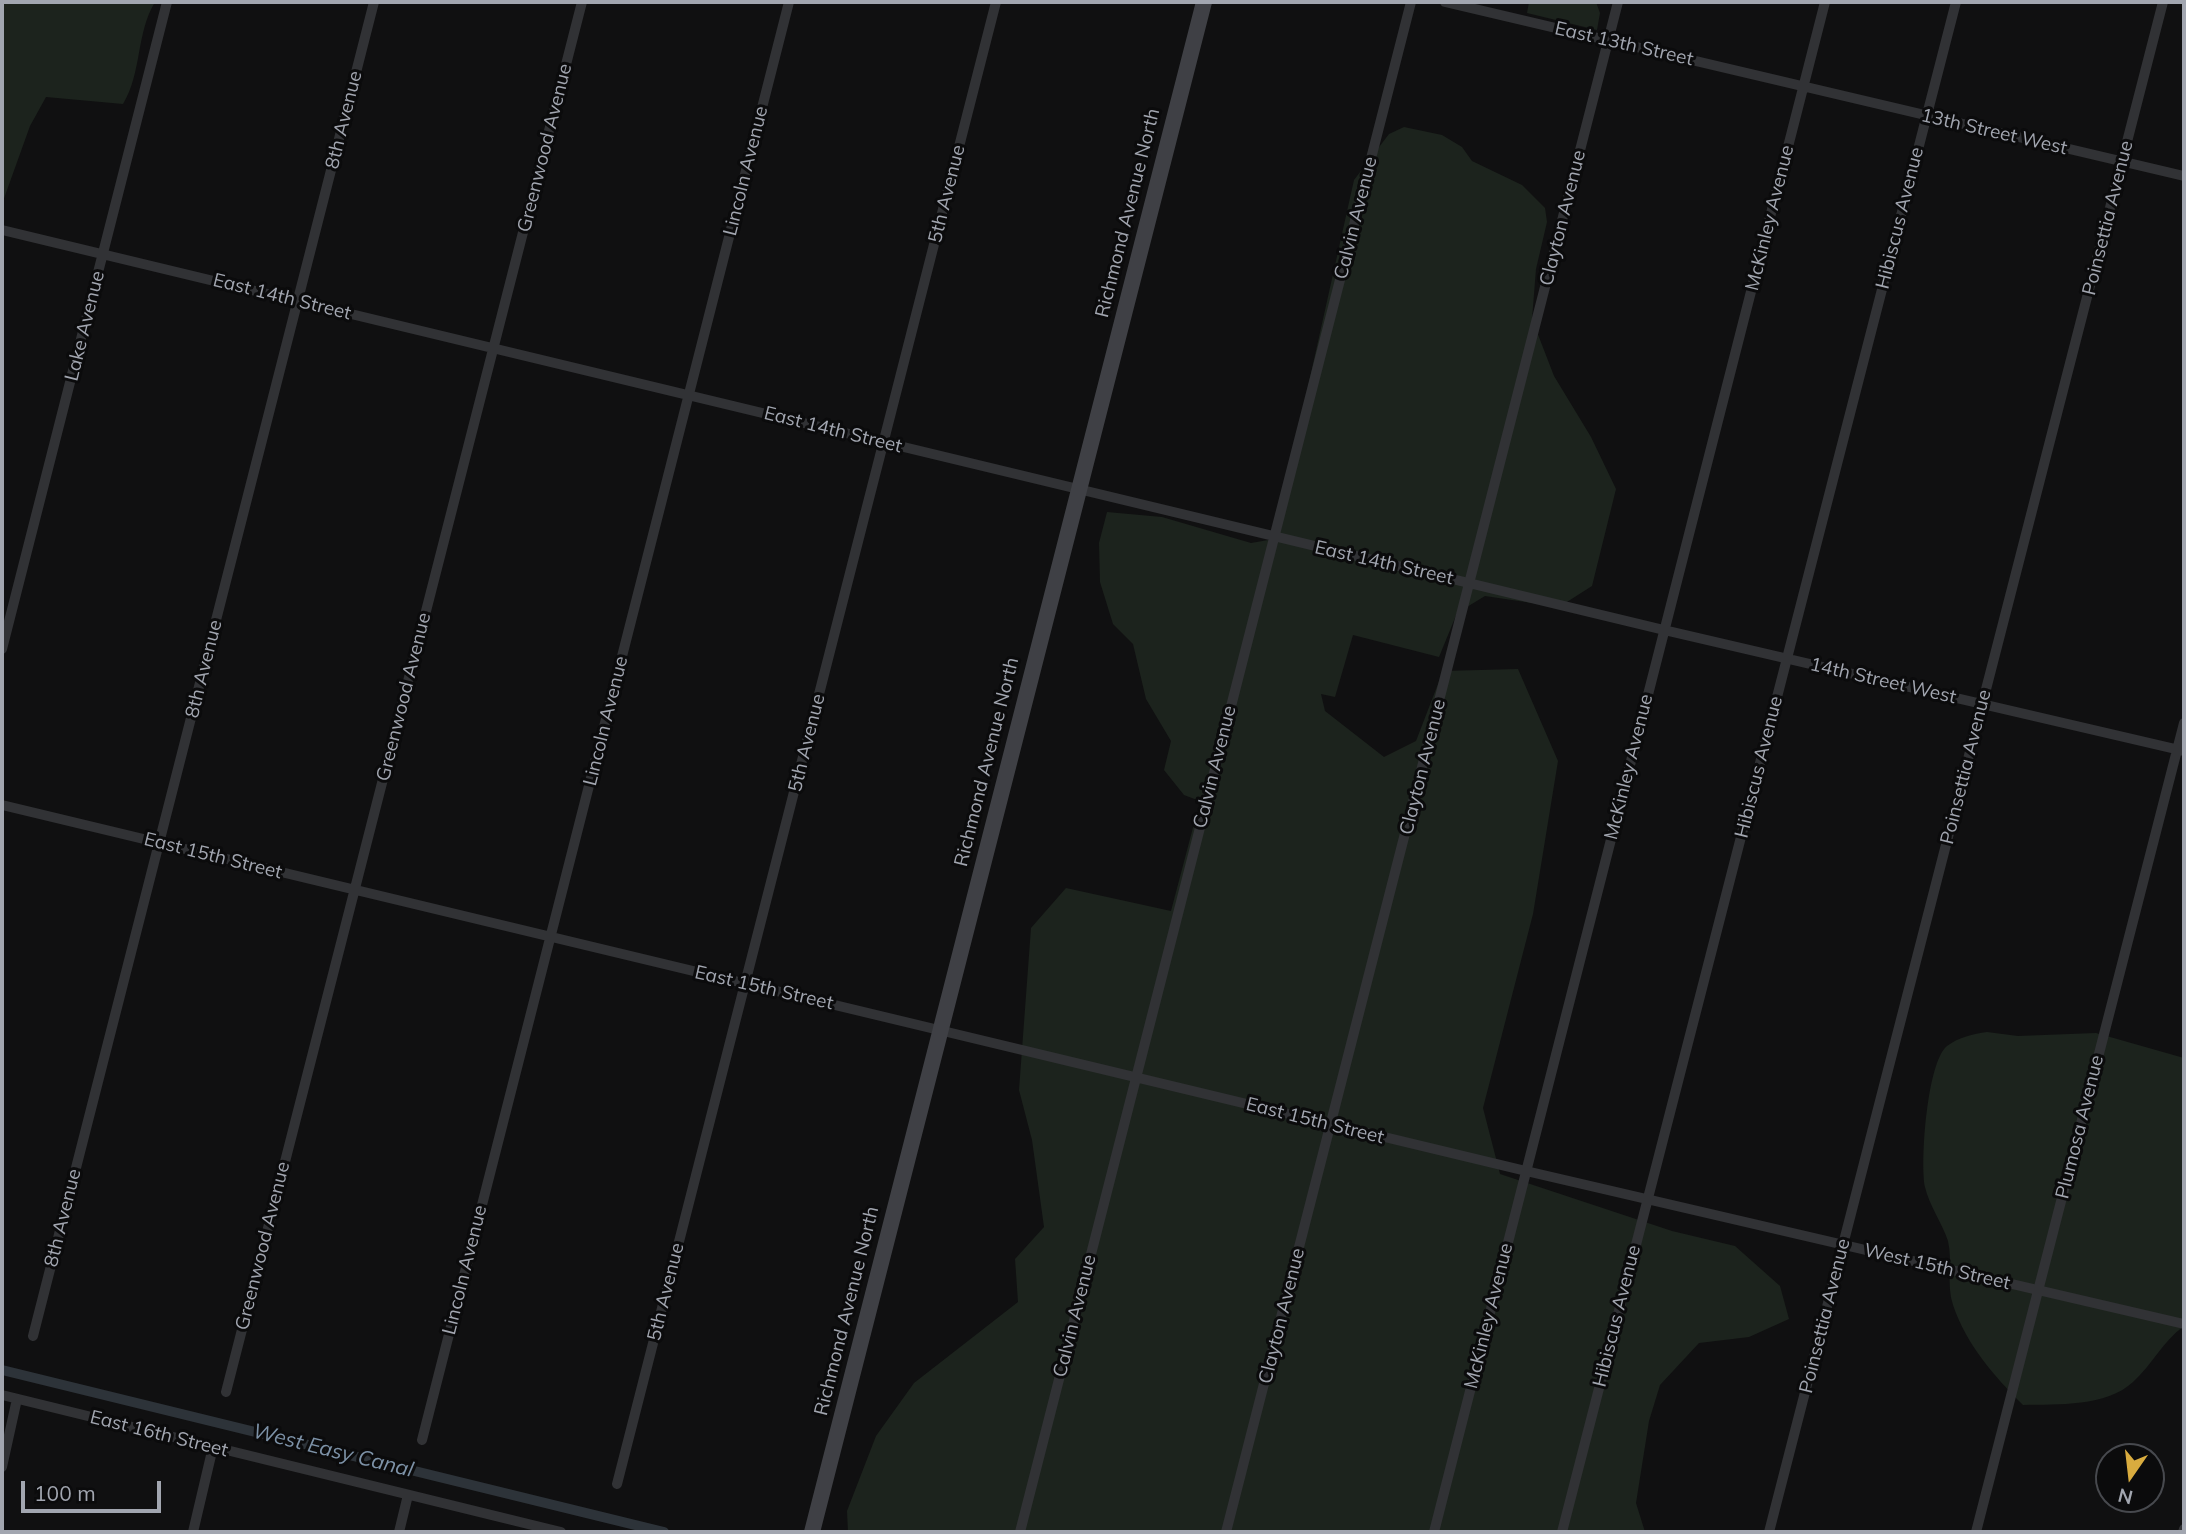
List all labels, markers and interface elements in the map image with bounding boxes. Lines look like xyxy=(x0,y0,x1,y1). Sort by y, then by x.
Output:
street label: East 13th Street xyxy=(1553,17,1695,71)
street label: Greenwood Avenue xyxy=(513,61,577,235)
street label: 8th Avenue xyxy=(321,69,367,171)
street label: Lincoln Avenue xyxy=(719,104,773,238)
street label: 13th Street West xyxy=(1919,104,2069,160)
street label: Richmond Avenue North xyxy=(1091,106,1165,320)
street label: Poinsettia Avenue xyxy=(2078,138,2138,298)
street label: 5th Avenue xyxy=(924,143,970,245)
street label: McKinley Avenue xyxy=(1741,143,1799,293)
street label: Hibiscus Avenue xyxy=(1871,145,1929,291)
street label: Clayton Avenue xyxy=(1535,148,1591,288)
street label: Calvin Avenue xyxy=(1330,154,1382,282)
street label: Lake Avenue xyxy=(60,269,110,383)
street label: East 14th Street xyxy=(211,269,353,325)
street label: East 14th Street xyxy=(762,402,904,458)
street label: East 14th Street xyxy=(1313,536,1455,590)
street label: Greenwood Avenue xyxy=(372,610,436,784)
street label: 8th Avenue xyxy=(181,618,227,720)
street label: 14th Street West xyxy=(1808,653,1958,709)
street label: Lincoln Avenue xyxy=(579,654,633,788)
street label: Richmond Avenue North xyxy=(950,655,1024,869)
street label: Poinsettia Avenue xyxy=(1936,687,1996,847)
street label: 5th Avenue xyxy=(784,692,830,794)
street label: McKinley Avenue xyxy=(1600,692,1658,842)
street label: Hibiscus Avenue xyxy=(1730,694,1788,840)
street label: Clayton Avenue xyxy=(1395,697,1451,837)
street label: Calvin Avenue xyxy=(1189,703,1241,831)
street label: East 15th Street xyxy=(142,828,284,884)
street label: East 15th Street xyxy=(693,961,835,1015)
street label: Plumosa Avenue xyxy=(2051,1053,2109,1201)
street label: East 15th Street xyxy=(1244,1093,1386,1149)
street label: Greenwood Avenue xyxy=(231,1159,295,1333)
street label: 8th Avenue xyxy=(40,1167,86,1269)
street label: Lincoln Avenue xyxy=(438,1203,492,1337)
street label: Richmond Avenue North xyxy=(810,1204,884,1418)
street label: Poinsettia Avenue xyxy=(1795,1236,1855,1396)
street label: West 15th Street xyxy=(1862,1239,2012,1295)
street label: 5th Avenue xyxy=(643,1241,689,1343)
street label: McKinley Avenue xyxy=(1460,1241,1518,1391)
street label: Hibiscus Avenue xyxy=(1588,1243,1646,1389)
street label: Clayton Avenue xyxy=(1254,1246,1310,1386)
street label: Calvin Avenue xyxy=(1049,1252,1101,1380)
street label: East 16th Street xyxy=(88,1406,230,1462)
water label: West Easy Canal xyxy=(250,1419,416,1483)
north arrow xyxy=(2095,1443,2165,1513)
scale bar xyxy=(24,1468,164,1512)
text: 100 m xyxy=(34,1480,96,1506)
text: N xyxy=(2116,1483,2135,1510)

